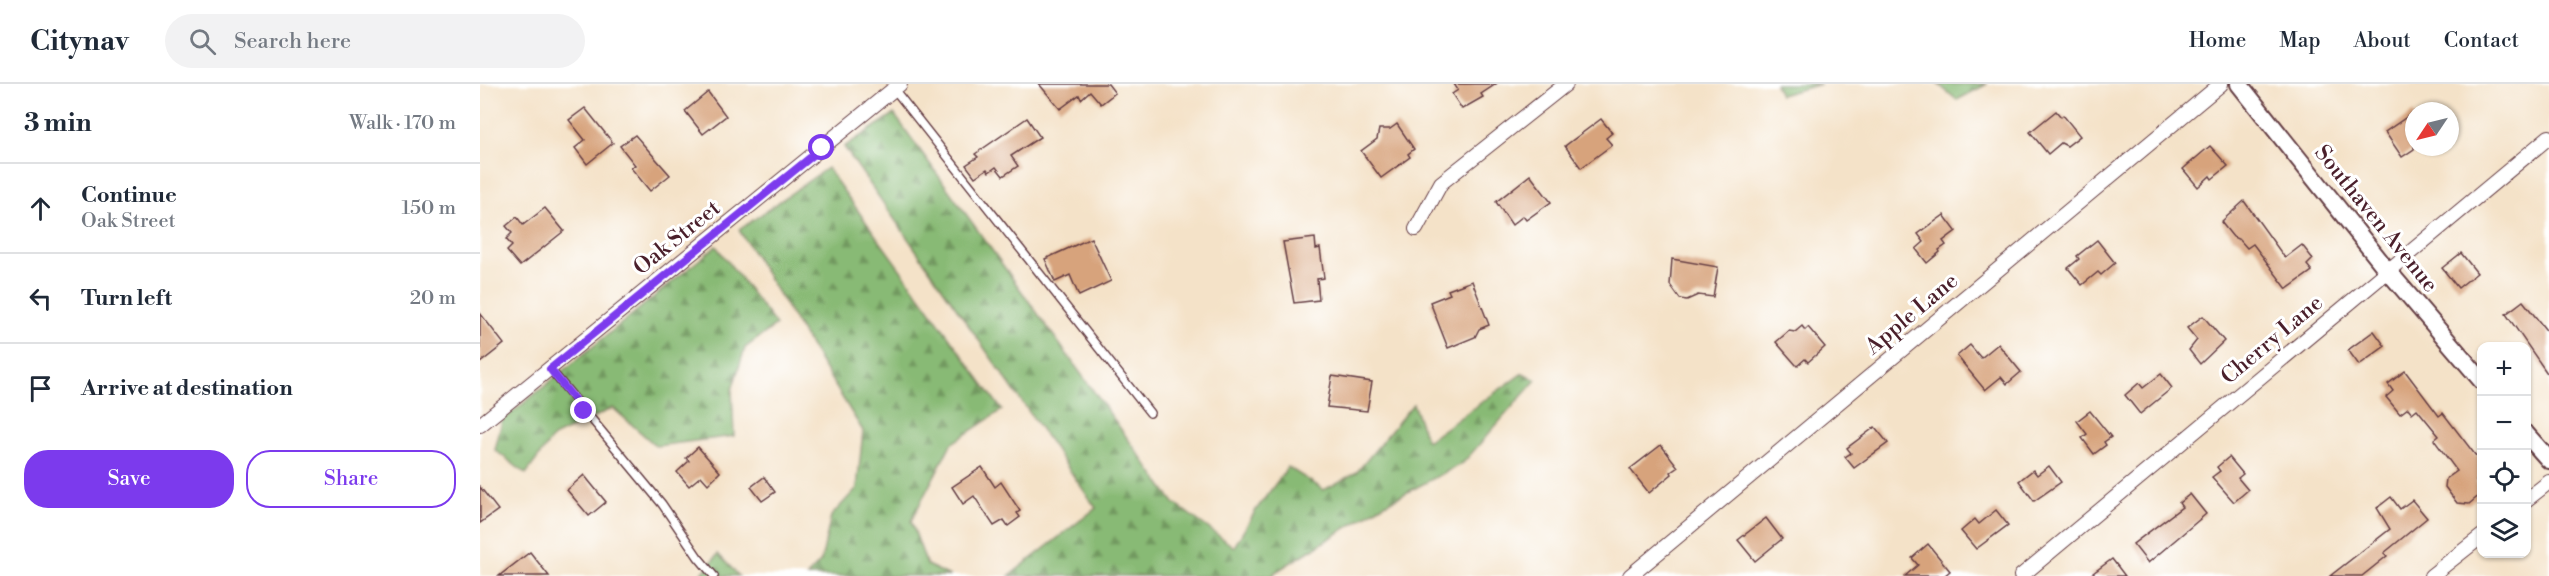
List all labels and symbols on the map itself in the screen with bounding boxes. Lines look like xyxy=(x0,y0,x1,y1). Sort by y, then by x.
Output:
north arrow xyxy=(2405,102,2459,156)
route start xyxy=(808,134,834,160)
street label: Southaven Avenue xyxy=(2308,140,2444,298)
street label: Oak Street xyxy=(628,195,726,281)
street label: Apple Lane xyxy=(1859,267,1964,361)
street label: Cherry Lane xyxy=(2216,290,2328,390)
route end xyxy=(570,397,596,423)

